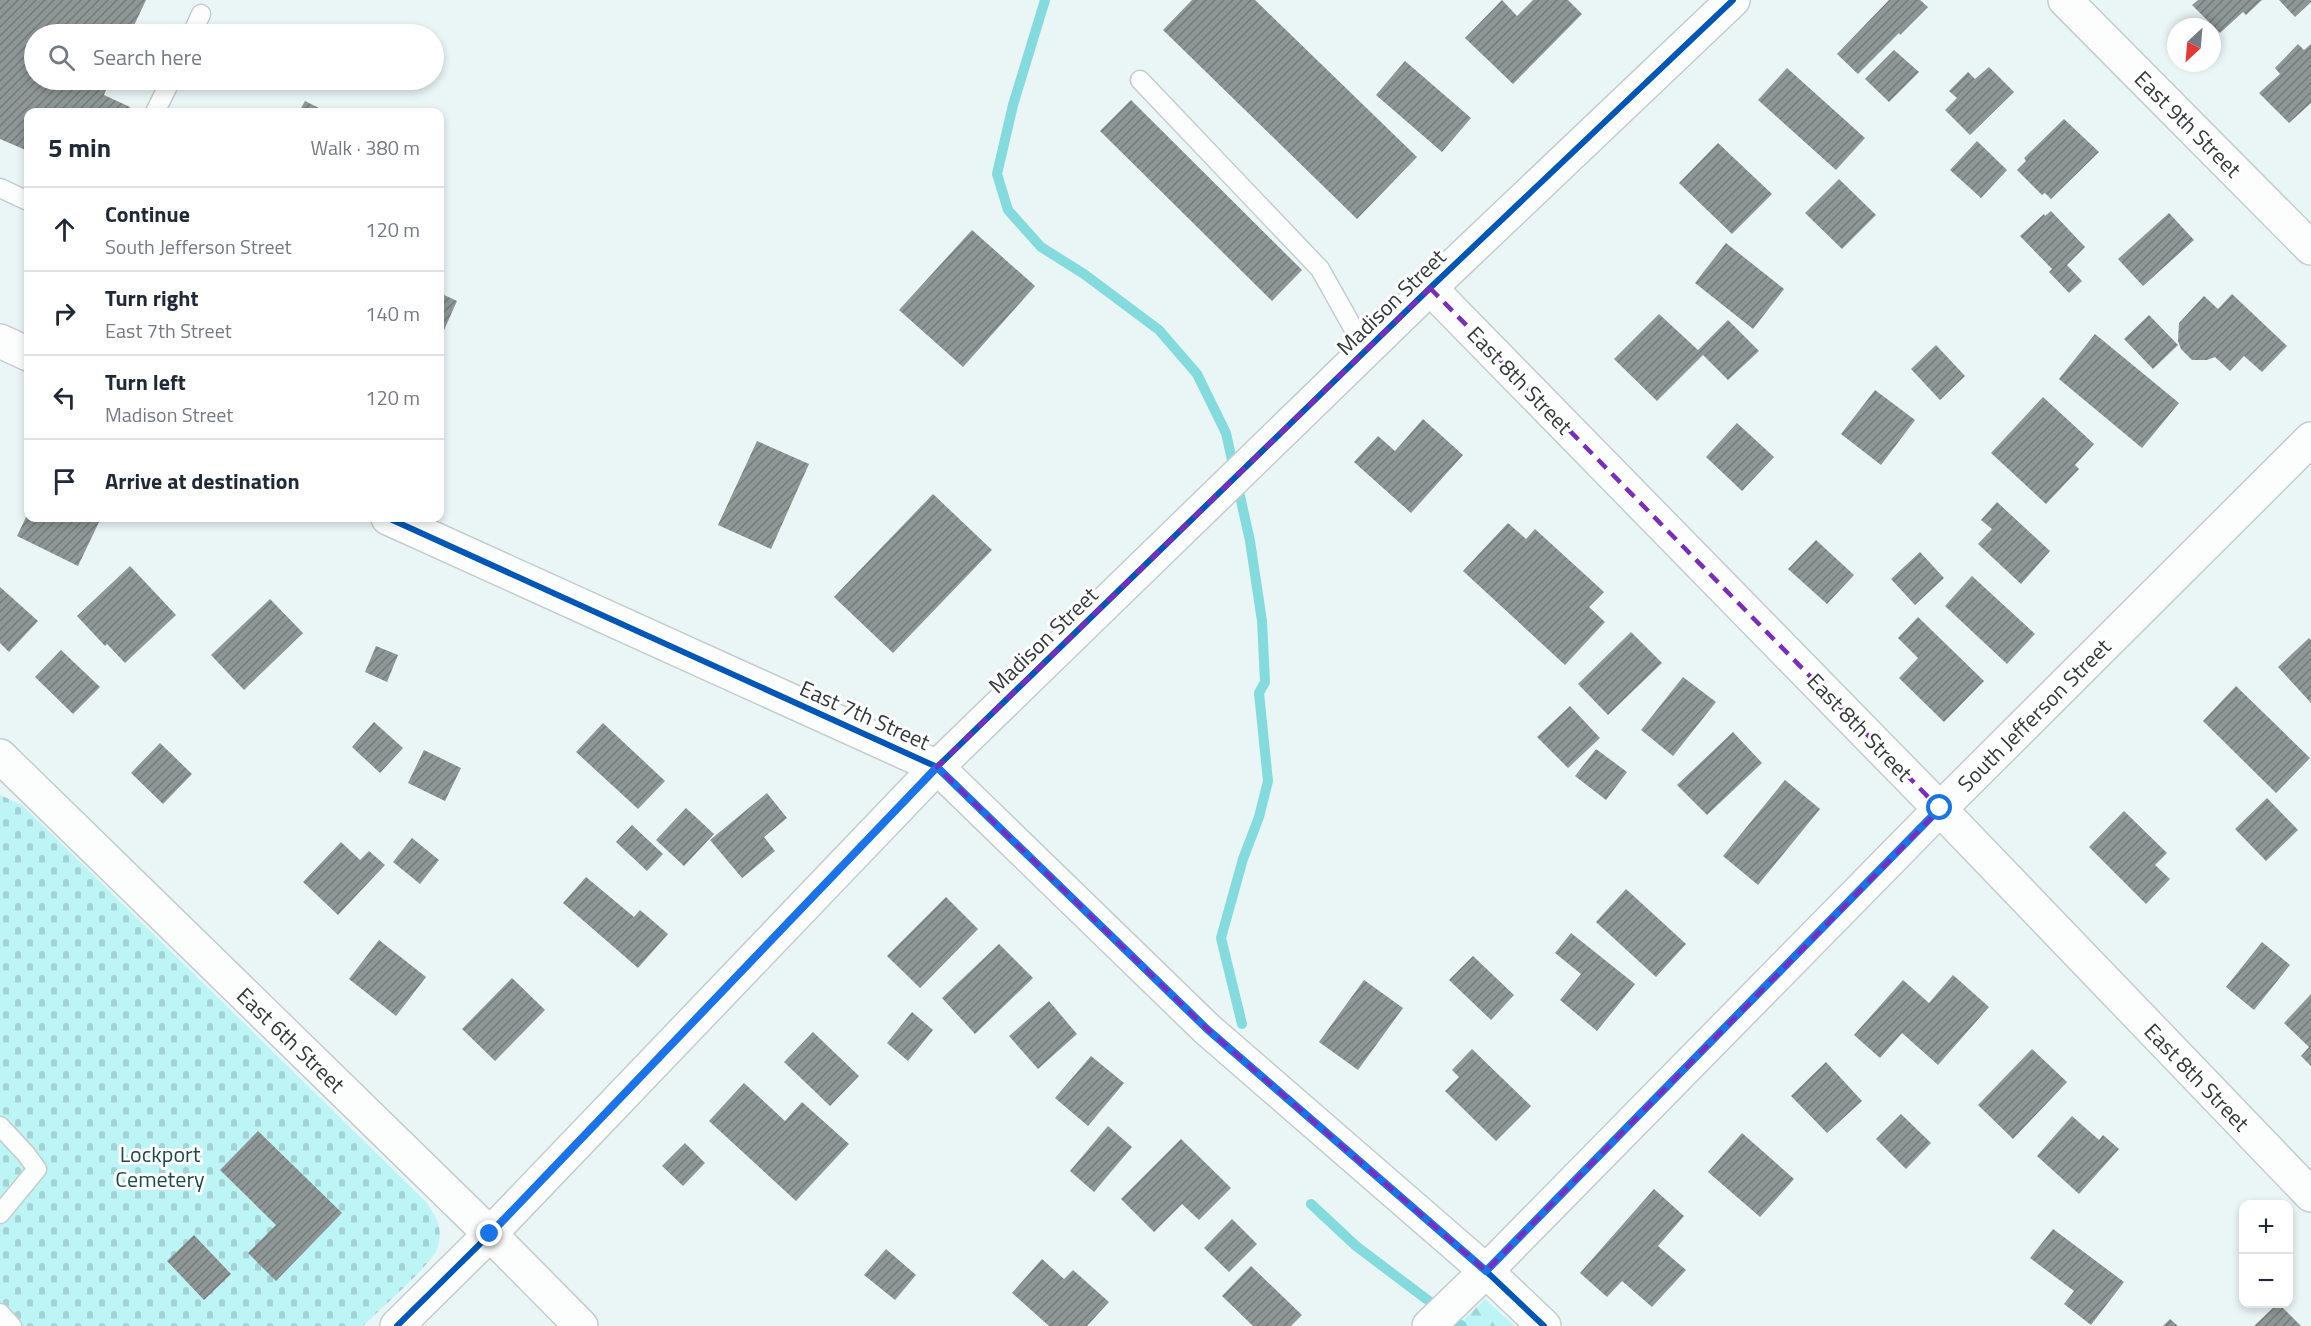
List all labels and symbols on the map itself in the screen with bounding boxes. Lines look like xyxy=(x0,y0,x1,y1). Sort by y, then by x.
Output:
north arrow xyxy=(2167,18,2221,72)
street label: East 9th Street xyxy=(2127,63,2249,185)
street label: Madison Street xyxy=(1328,241,1454,363)
street label: East 8th Street xyxy=(1459,318,1581,442)
street label: Madison Street xyxy=(980,579,1106,701)
street label: South Jefferson Street xyxy=(1949,630,2119,800)
street label: East 8th Street xyxy=(1799,665,1921,789)
street label: East 7th Street xyxy=(794,671,936,759)
route start xyxy=(1926,794,1952,820)
street label: East 6th Street xyxy=(229,979,353,1101)
street label: East 8th Street xyxy=(2136,1015,2258,1139)
park label: Lockport Cemetery xyxy=(115,1137,205,1196)
route end xyxy=(476,1220,502,1246)

